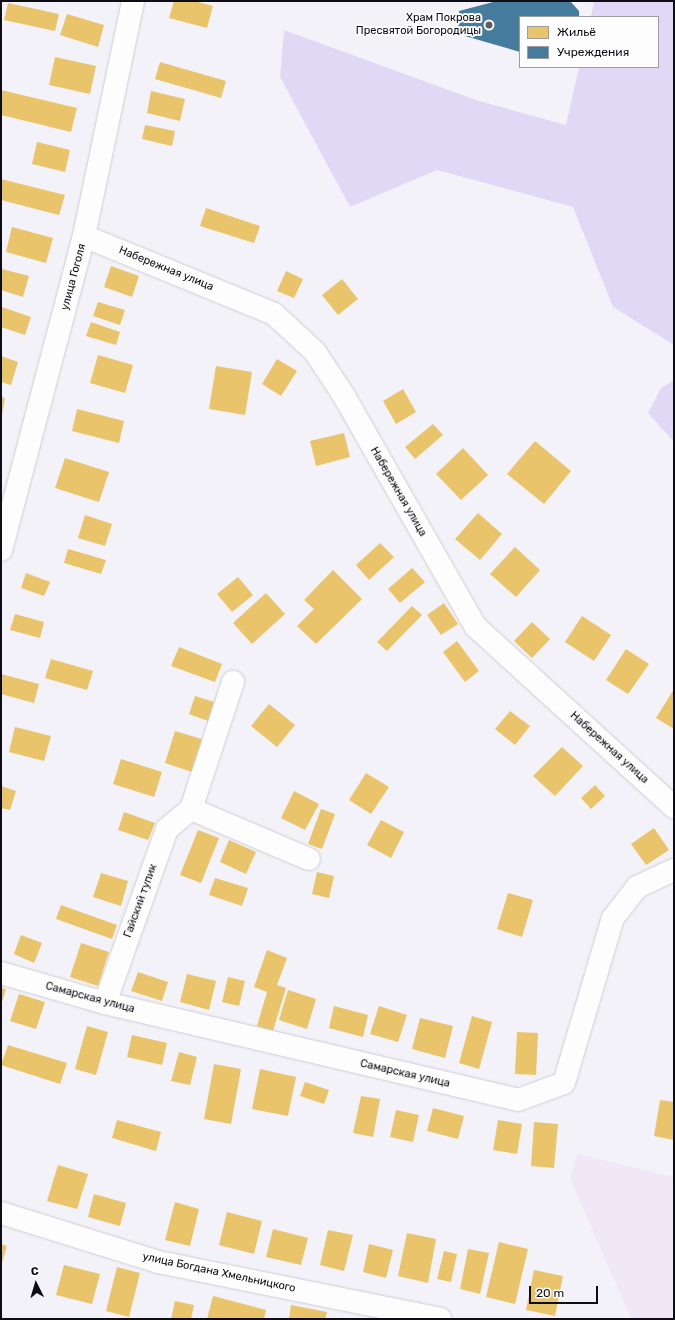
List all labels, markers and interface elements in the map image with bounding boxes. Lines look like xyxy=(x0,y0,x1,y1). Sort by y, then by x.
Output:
place label: Храм Покрова Пресвятой Богородицы xyxy=(356,12,481,38)
legend xyxy=(519,16,659,68)
marker: Храм Покрова Пресвятой Богородицы xyxy=(484,20,494,30)
text: Жильё xyxy=(557,25,596,39)
text: Учреждения xyxy=(557,45,629,59)
street label: улица Гоголя xyxy=(59,242,89,312)
street label: Набережная улица xyxy=(117,244,215,294)
street label: Набережная улица xyxy=(367,445,429,539)
street label: Набережная улица xyxy=(567,709,651,787)
street label: Гайский тупик xyxy=(122,862,160,940)
street label: Самарская улица xyxy=(44,980,136,1016)
street label: Самарская улица xyxy=(359,1057,451,1091)
street label: улица Богдана Хмельницкого xyxy=(141,1250,297,1296)
north arrow xyxy=(16,1264,56,1304)
text: С xyxy=(30,1265,39,1278)
scale bar xyxy=(531,1278,600,1304)
text: 20 m xyxy=(536,1286,564,1300)

